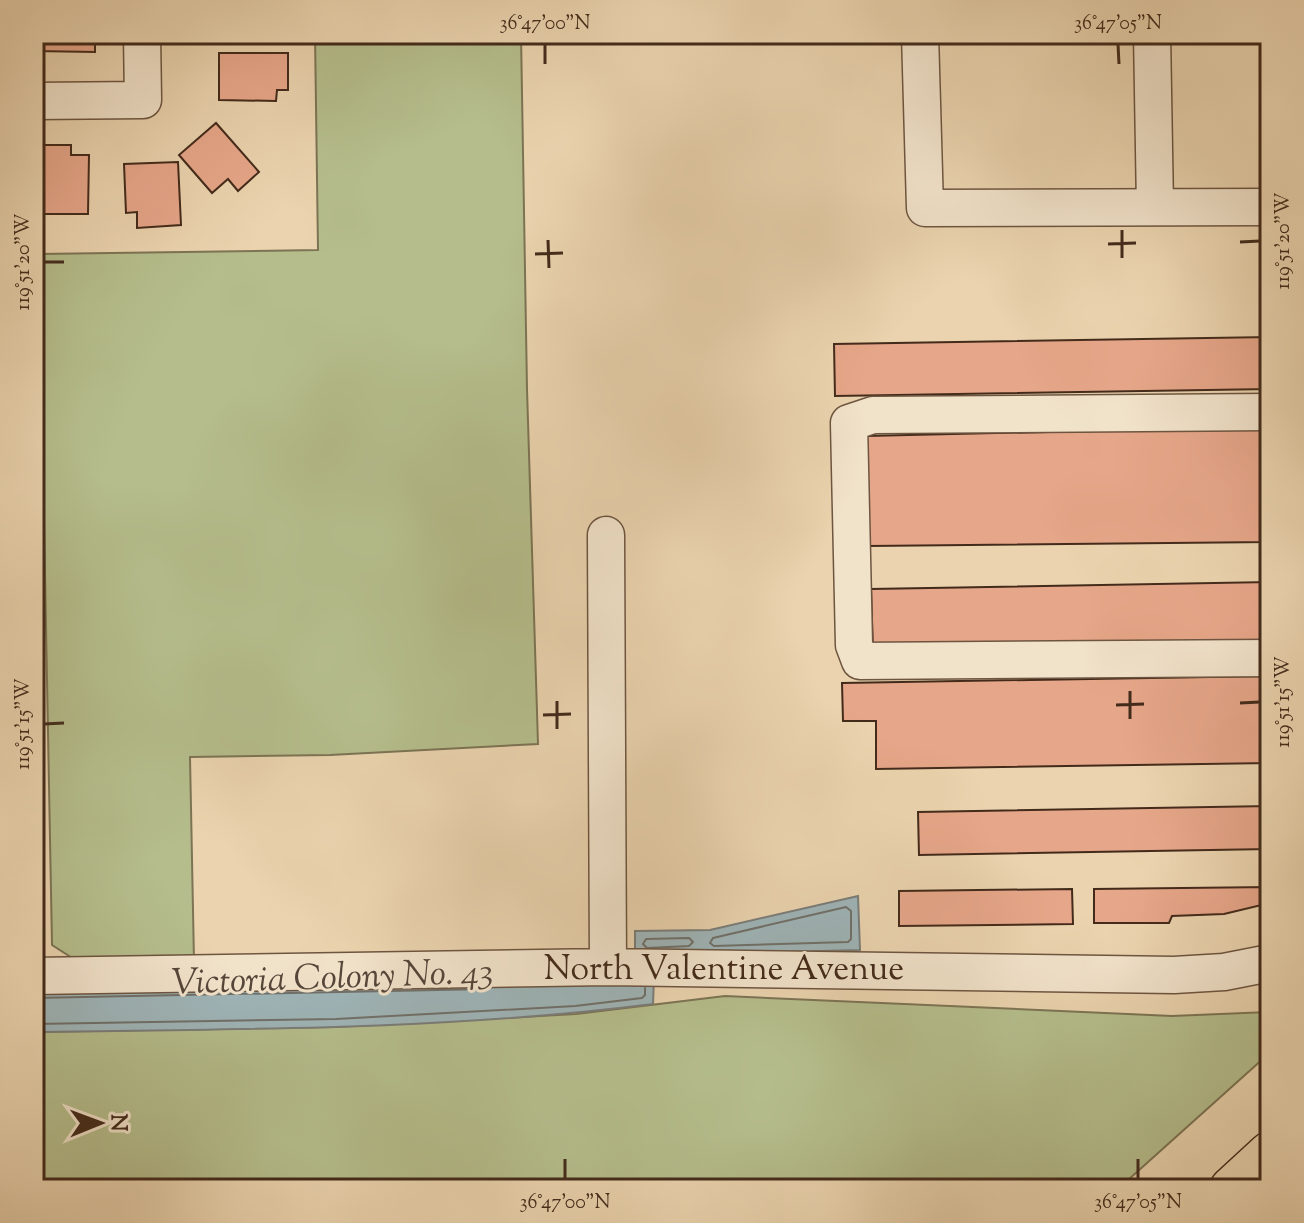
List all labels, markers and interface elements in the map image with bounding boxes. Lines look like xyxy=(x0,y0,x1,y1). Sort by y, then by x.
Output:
text: 36°47'00"N xyxy=(500,10,591,39)
text: 36°47'05"N xyxy=(1074,10,1162,39)
text: 119°51'20"W xyxy=(1270,193,1299,289)
text: 119°51'20"W xyxy=(10,214,39,310)
text: 119°51'15"W xyxy=(1270,656,1299,748)
text: 119°51'15"W xyxy=(10,678,39,770)
street label: North Valentine Avenue xyxy=(544,946,904,995)
water label: Victoria Colony No. 43 xyxy=(171,947,493,1011)
north arrow xyxy=(60,1083,140,1163)
text: N xyxy=(101,1114,133,1132)
text: 36°47'00"N xyxy=(520,1189,611,1218)
text: 36°47'05"N xyxy=(1094,1189,1182,1218)

